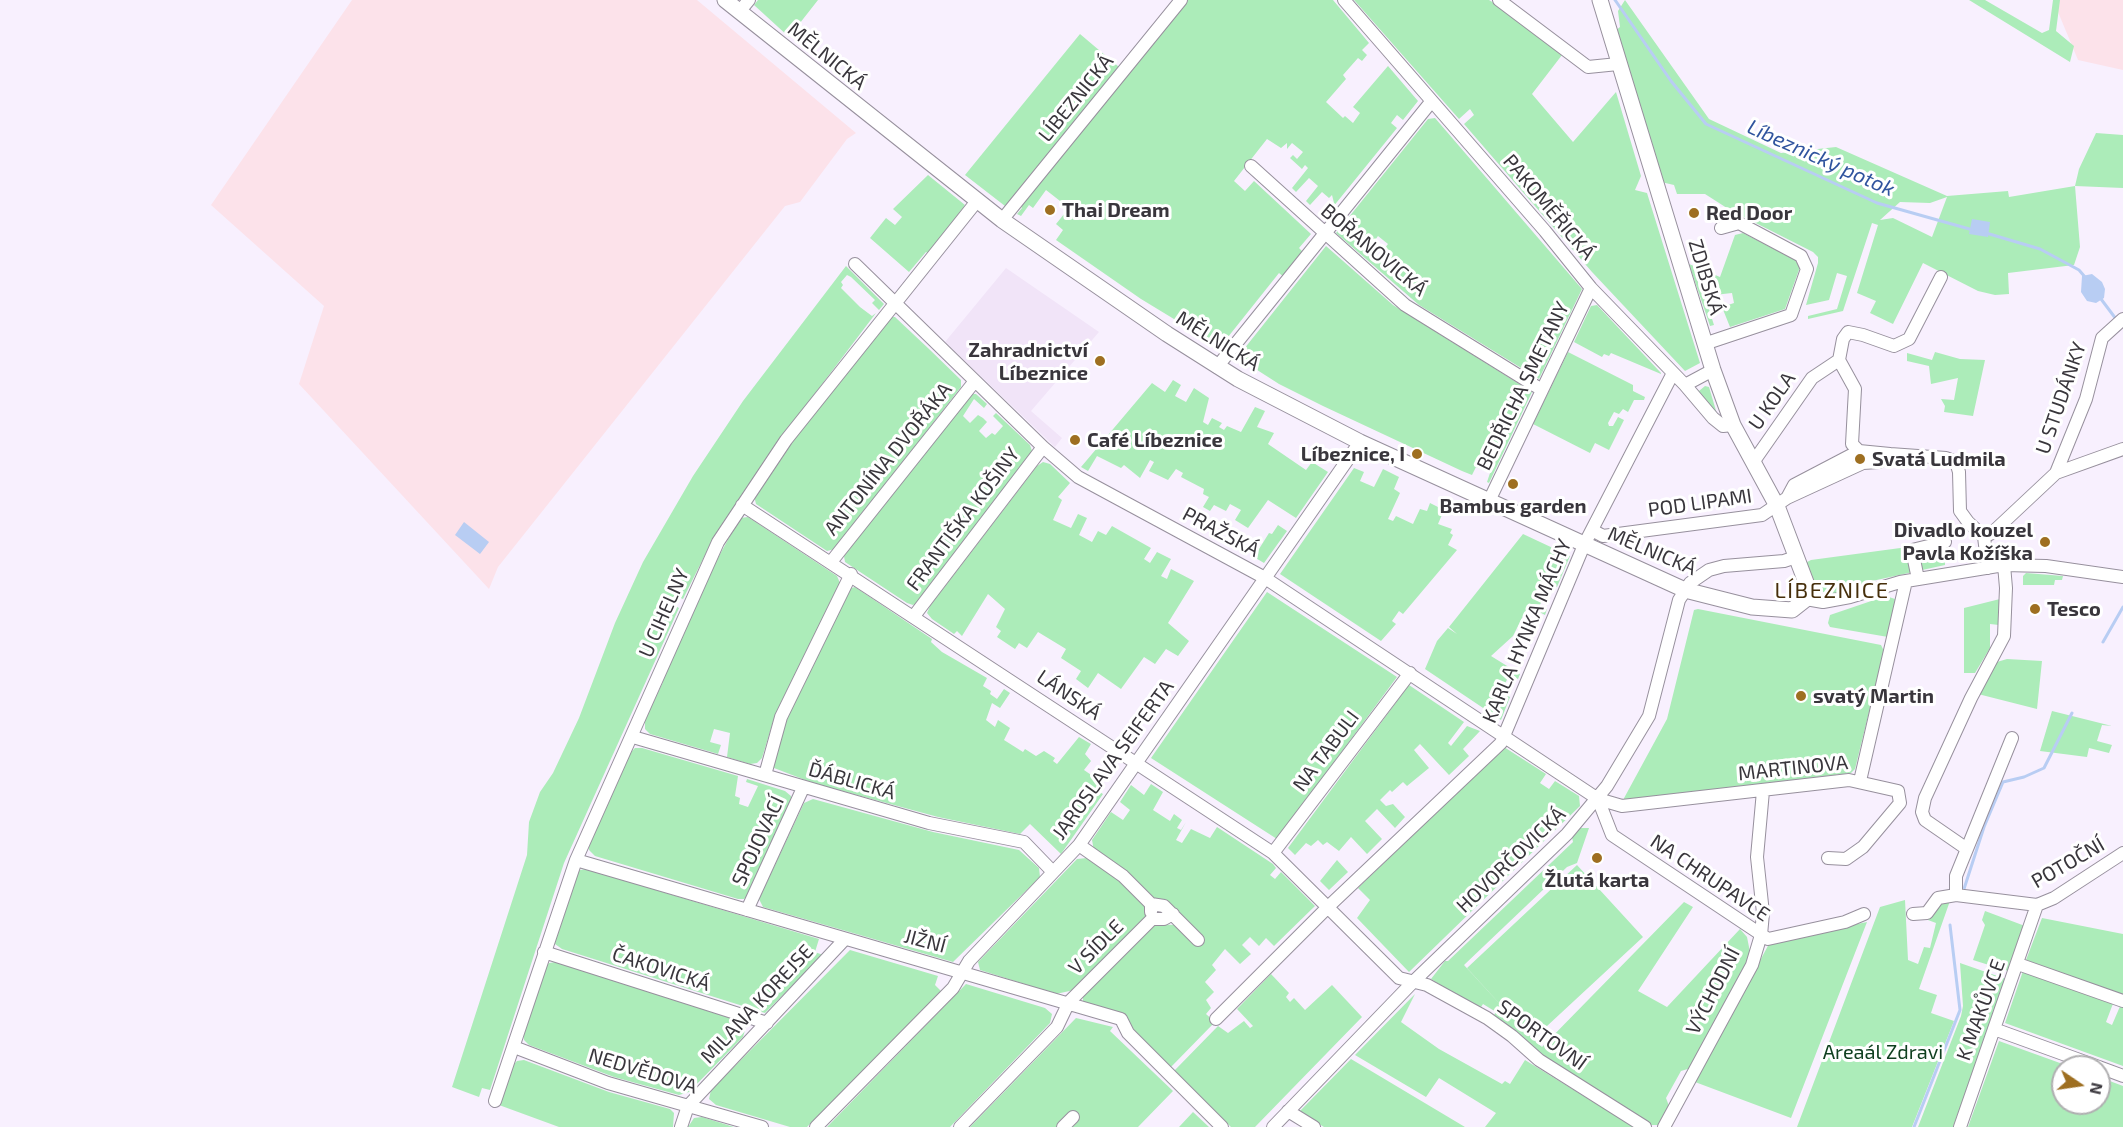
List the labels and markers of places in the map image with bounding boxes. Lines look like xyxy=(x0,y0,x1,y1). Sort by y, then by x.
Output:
place label: Thai Dream xyxy=(1062,198,1170,222)
place label: Red Door xyxy=(1706,201,1792,225)
marker: Thai Dream xyxy=(1043,203,1057,217)
marker: Red Door xyxy=(1687,206,1701,220)
place label: Zahradnictví Líbeznice xyxy=(968,338,1088,385)
marker: Zahradnictví Líbeznice xyxy=(1093,354,1107,368)
place label: Café Líbeznice xyxy=(1087,428,1223,452)
marker: Café Líbeznice xyxy=(1068,433,1082,447)
place label: Líbeznice, I xyxy=(1301,442,1405,466)
marker: Líbeznice, I xyxy=(1410,447,1424,461)
place label: Svatá Ludmila xyxy=(1872,447,2006,471)
marker: Svatá Ludmila xyxy=(1853,452,1867,466)
marker: Bambus garden xyxy=(1506,477,1520,491)
place label: Bambus garden xyxy=(1439,494,1587,518)
place label: Divadlo kouzel Pavla Kožíška xyxy=(1894,518,2033,565)
marker: Divadlo kouzel Pavla Kožíška xyxy=(2038,535,2052,549)
place label: Tesco xyxy=(2047,597,2101,621)
marker: Tesco xyxy=(2028,602,2042,616)
place label: svatý Martin xyxy=(1813,684,1934,708)
marker: svatý Martin xyxy=(1794,689,1808,703)
marker: Žlutá karta xyxy=(1590,851,1604,865)
place label: Žlutá karta xyxy=(1545,868,1649,892)

